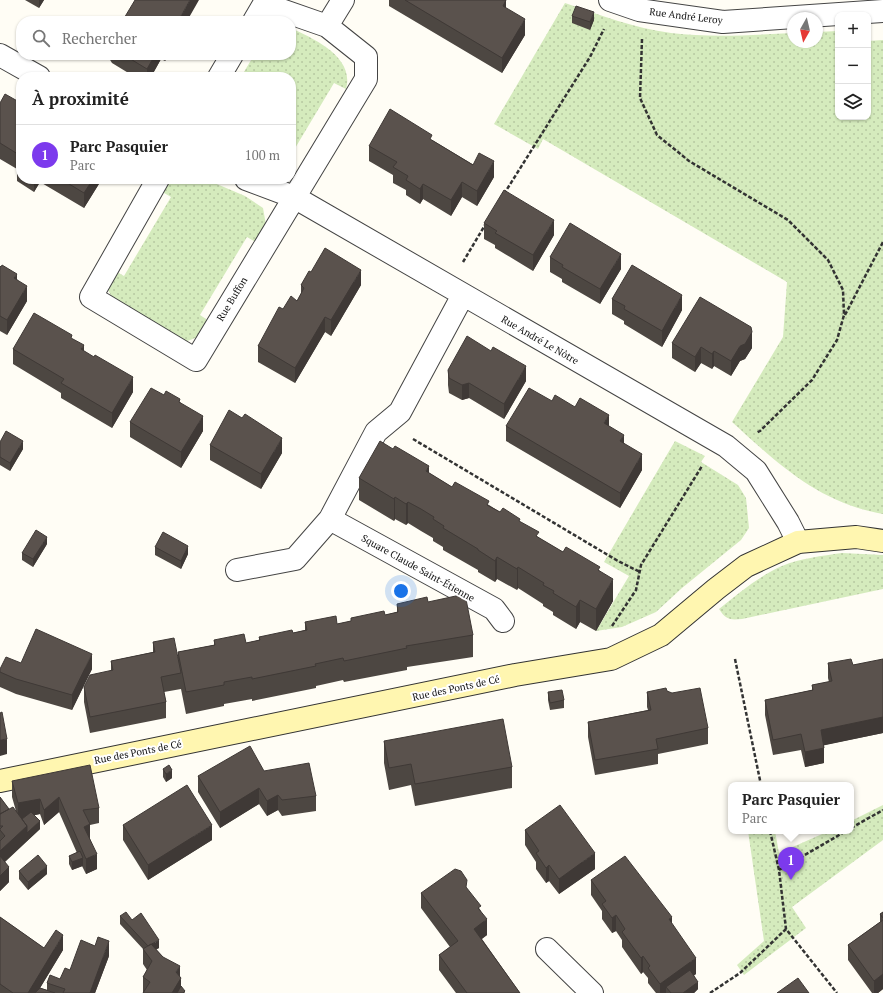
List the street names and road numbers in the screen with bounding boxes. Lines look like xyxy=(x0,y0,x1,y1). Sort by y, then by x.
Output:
street label: Rue André Leroy xyxy=(649,5,724,27)
street label: Rue Buffon xyxy=(214,274,250,324)
street label: Rue André Le Nôtre xyxy=(499,313,581,367)
street label: Square Claude Saint-Étienne xyxy=(359,531,477,605)
street label: Rue des Ponts de Cé xyxy=(411,672,501,704)
street label: Rue des Ponts de Cé xyxy=(93,737,183,767)

